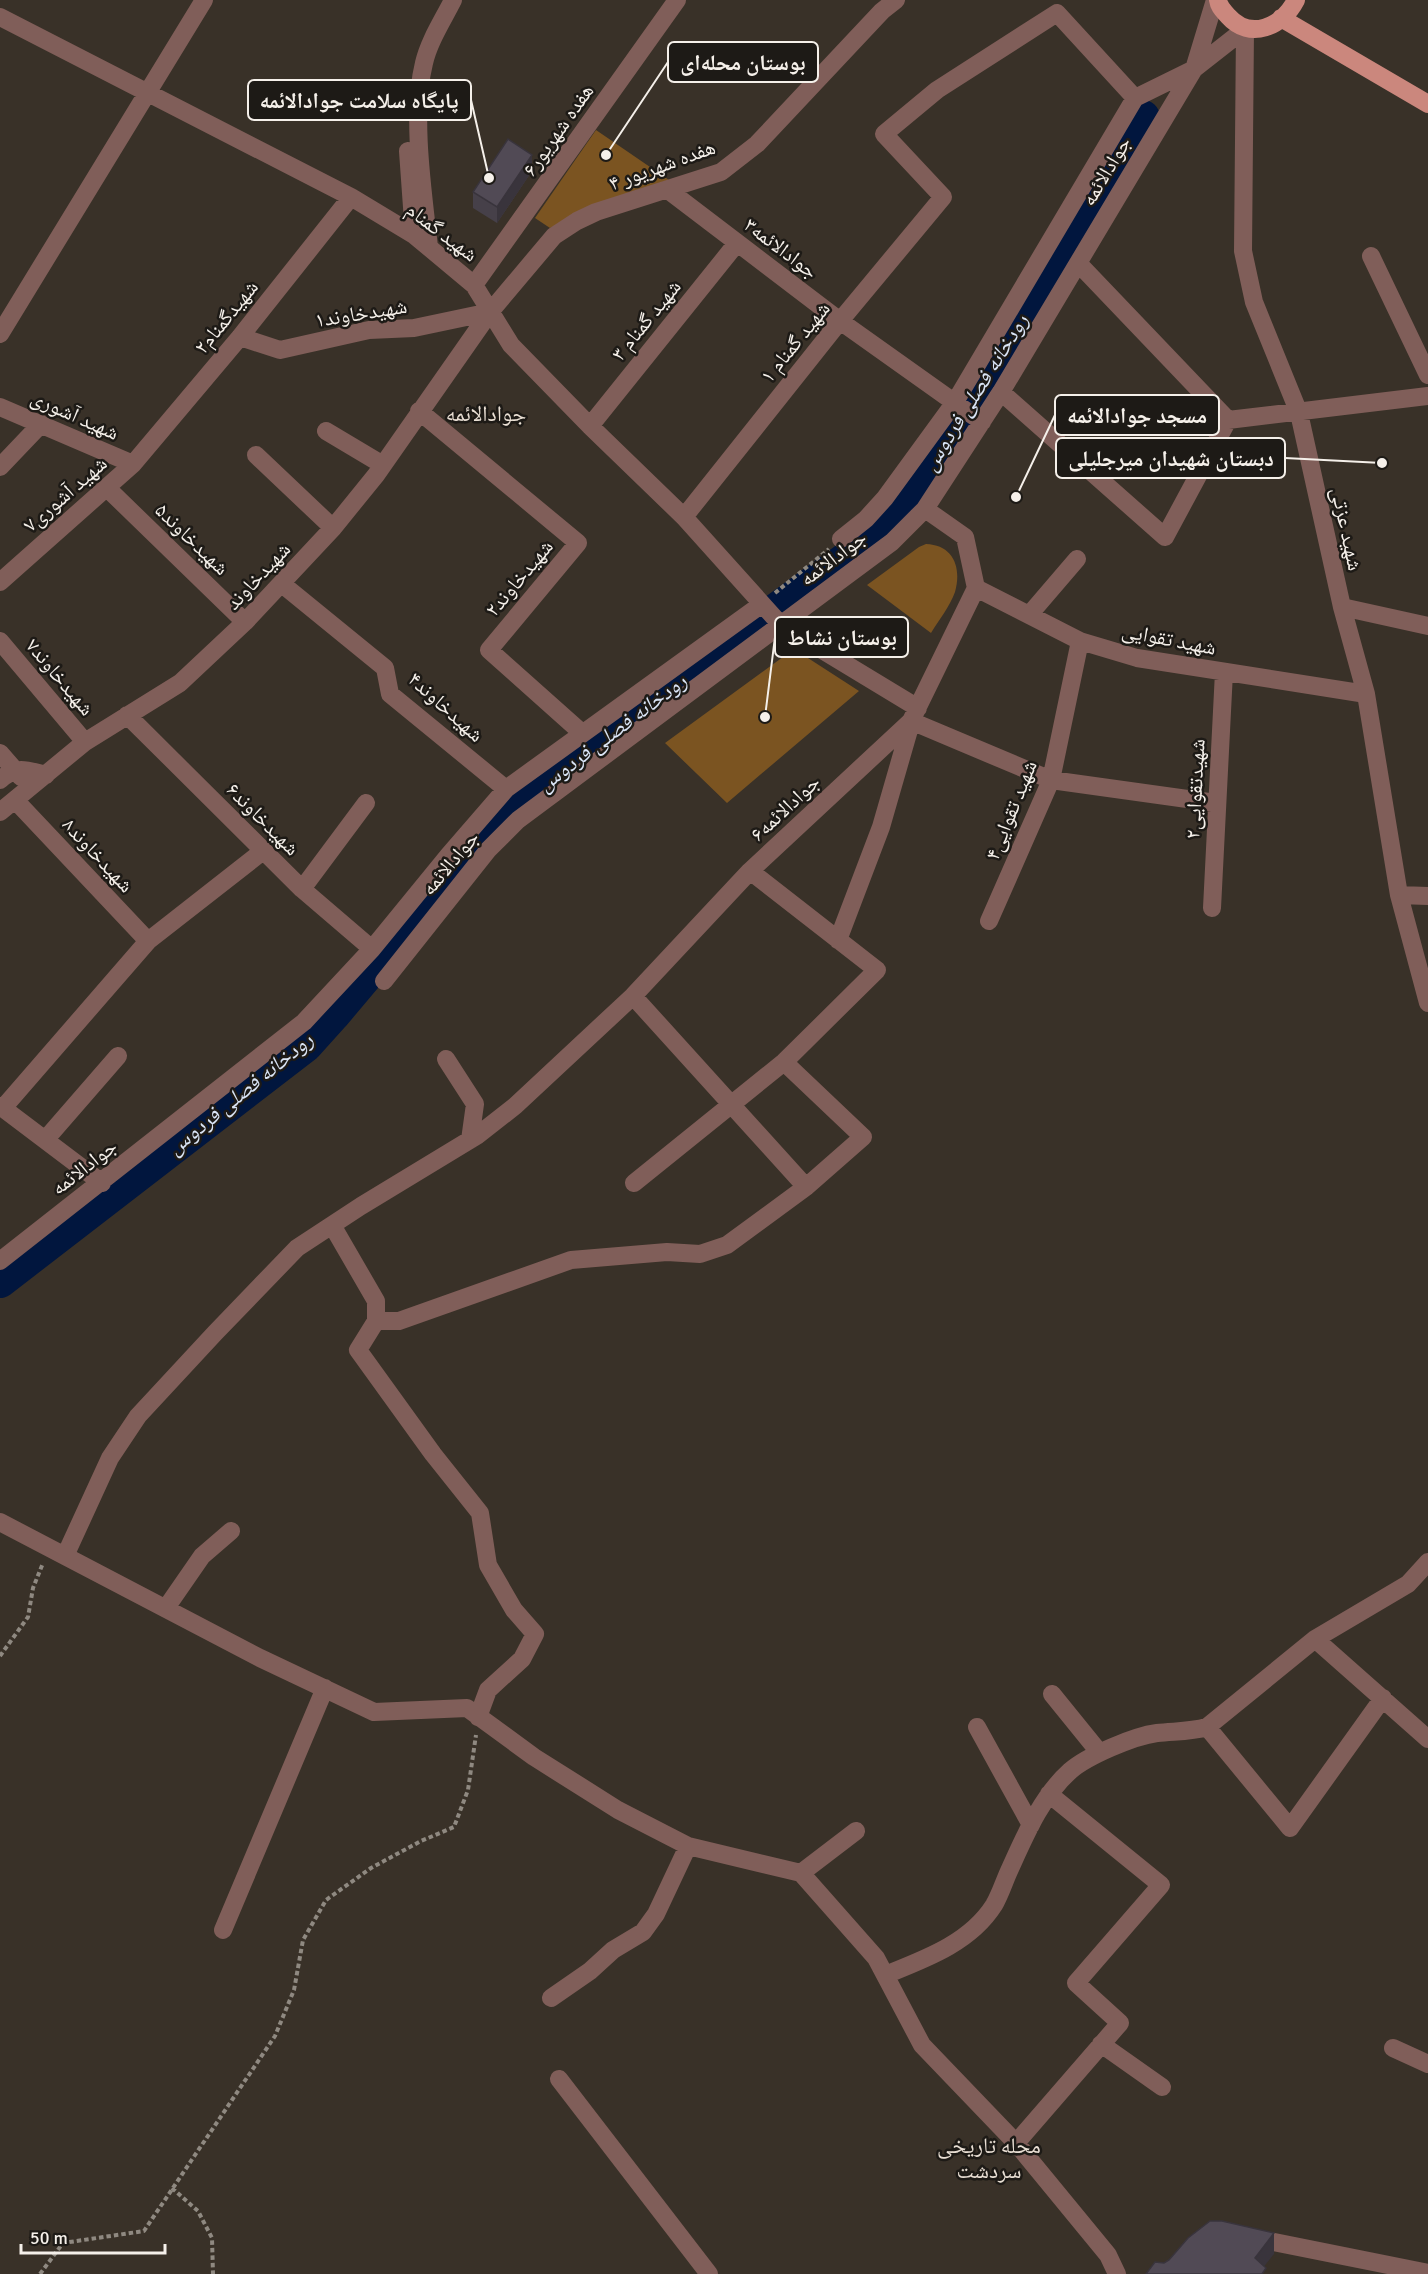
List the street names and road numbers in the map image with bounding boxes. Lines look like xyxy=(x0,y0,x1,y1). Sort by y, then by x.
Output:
street label: هفده شهریور۶ xyxy=(517,79,599,181)
street label: جوادالائمه xyxy=(1075,131,1137,211)
street label: هفده شهریور ۴ xyxy=(605,134,719,196)
street label: شهید گمنام xyxy=(400,197,483,268)
street label: جوادالائمه۳ xyxy=(739,212,823,284)
street label: شهید گمنام ۳ xyxy=(605,274,687,367)
street label: شهیدگمنام۲ xyxy=(188,275,265,360)
street label: شهیدخاوند۱ xyxy=(313,293,409,333)
street label: شهید گمنام ۱ xyxy=(754,296,836,389)
street label: شهید آشوری xyxy=(27,384,123,446)
street label: شهید آشوری۷ xyxy=(18,450,112,538)
street label: شهید عزتی xyxy=(1325,485,1369,573)
street label: شهیدخاوند۵ xyxy=(150,497,234,581)
street label: جوادالائمه xyxy=(795,525,871,591)
street label: شهیدخاوند۲ xyxy=(479,534,559,622)
street label: شهیدخاوند xyxy=(220,537,296,615)
street label: شهید تقوایی xyxy=(1120,617,1218,661)
street label: شهیدخاوند۷ xyxy=(20,633,100,721)
street label: شهیدخاوند۴ xyxy=(403,666,489,748)
street label: شهیدتقوایی۲ xyxy=(1179,738,1211,840)
street label: شهید تقوایی۴ xyxy=(979,756,1043,864)
street label: جوادالائمه۶ xyxy=(745,769,825,847)
street label: شهیدخاوند۶ xyxy=(221,777,305,861)
street label: شهیدخاوند۸ xyxy=(57,812,139,898)
street label: جوادالائمه xyxy=(415,825,485,901)
street label: جوادالائمه xyxy=(46,1133,122,1201)

